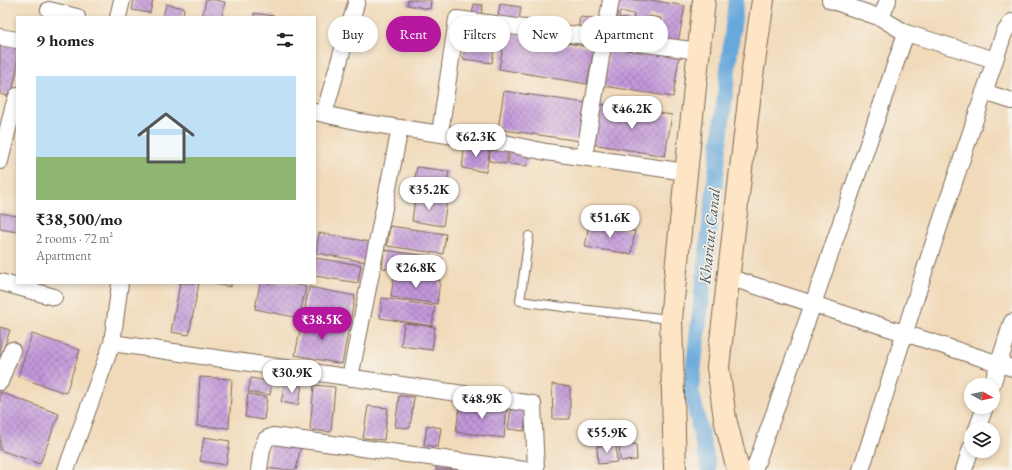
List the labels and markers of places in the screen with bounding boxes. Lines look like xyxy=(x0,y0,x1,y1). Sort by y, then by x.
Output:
pin: ₹46.2K xyxy=(599,96,665,130)
pin: ₹62.3K xyxy=(443,124,509,158)
pin: ₹35.2K xyxy=(396,177,462,211)
pin: ₹51.6K xyxy=(577,205,643,239)
pin: ₹26.8K xyxy=(383,255,449,289)
pin: ₹38.5K xyxy=(289,307,355,341)
pin: ₹30.9K xyxy=(259,360,325,394)
pin: ₹48.9K xyxy=(449,386,515,420)
pin: ₹55.9K xyxy=(574,420,640,454)

